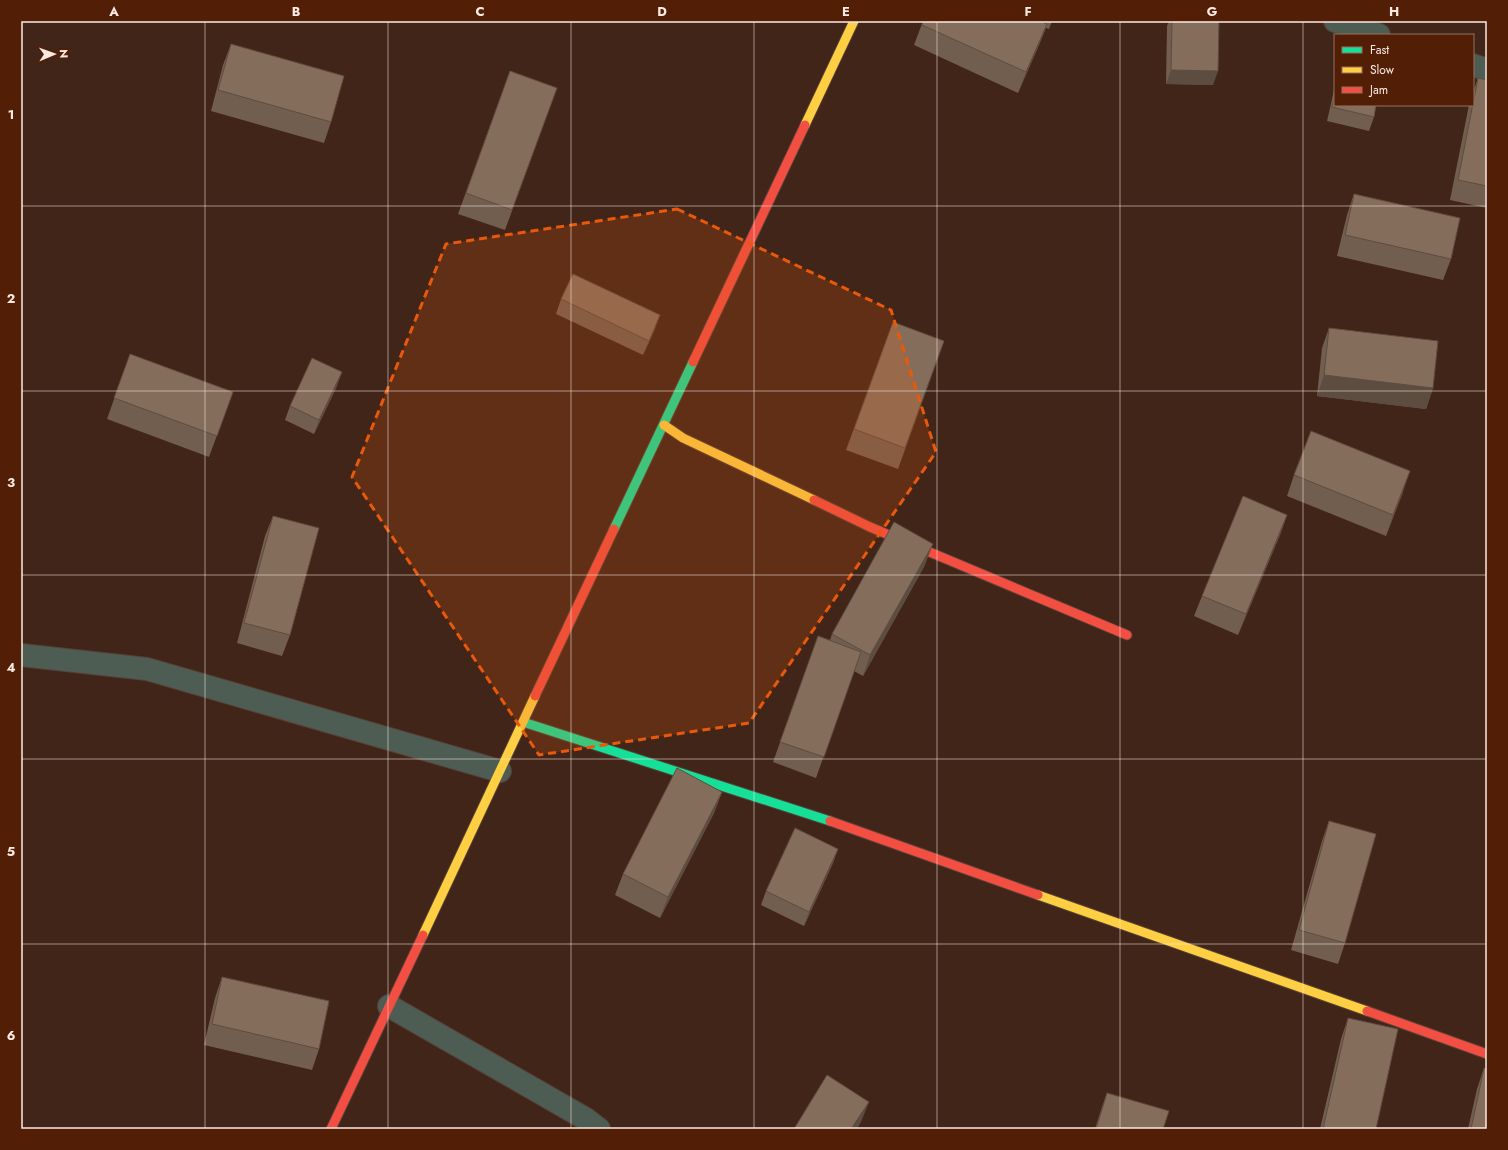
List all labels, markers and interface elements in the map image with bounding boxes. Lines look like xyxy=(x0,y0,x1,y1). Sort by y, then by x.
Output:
text: A xyxy=(108,2,119,21)
text: B xyxy=(292,2,301,21)
text: C xyxy=(475,2,485,21)
text: D xyxy=(657,2,667,21)
text: E xyxy=(842,2,850,21)
text: F xyxy=(1024,2,1032,21)
text: G xyxy=(1207,2,1218,21)
text: H xyxy=(1389,2,1399,21)
north arrow xyxy=(34,34,74,74)
legend xyxy=(1334,34,1474,106)
text: Fast xyxy=(1370,41,1389,59)
text: N xyxy=(56,49,72,58)
text: Slow xyxy=(1370,61,1395,79)
text: Jam xyxy=(1368,81,1388,99)
text: 1 xyxy=(8,105,14,124)
text: 2 xyxy=(7,289,15,308)
text: 3 xyxy=(7,473,15,492)
text: 4 xyxy=(6,658,16,677)
text: 5 xyxy=(7,842,15,861)
text: 6 xyxy=(7,1026,16,1045)

